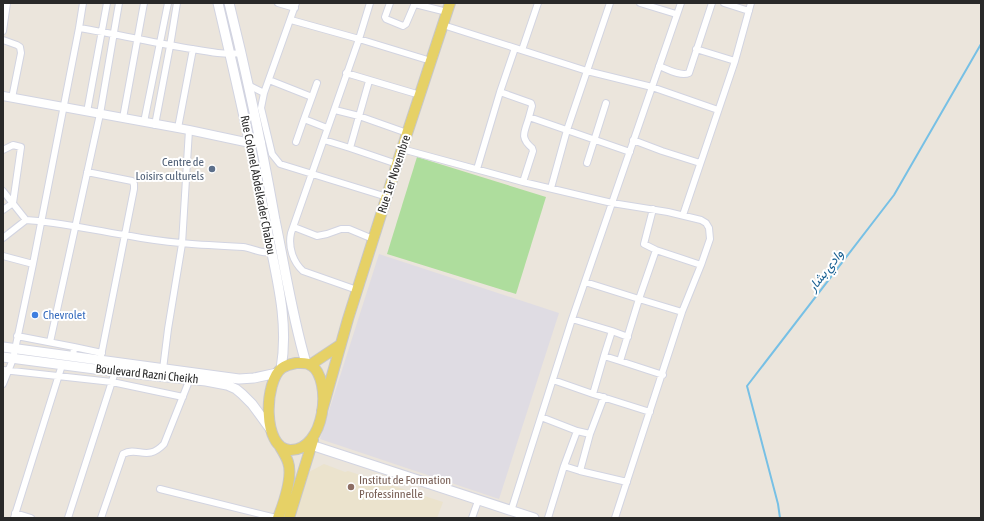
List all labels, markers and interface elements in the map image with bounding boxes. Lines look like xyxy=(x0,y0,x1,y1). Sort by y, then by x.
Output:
street label: Rue Colonel Abdelkader Chabou xyxy=(238,114,278,256)
street label: Rue 1er Novembre xyxy=(375,133,413,215)
place label: Centre de Loisirs culturels xyxy=(135,155,204,183)
marker: Centre de Loisirs culturels xyxy=(207,164,217,174)
water label: وادي بشار xyxy=(804,246,849,297)
place label: Chevrolet xyxy=(43,308,86,322)
marker: Chevrolet xyxy=(30,310,40,320)
street label: Boulevard Razni Cheikh xyxy=(95,362,199,386)
place label: Institut de Formation Professinnelle xyxy=(359,473,451,501)
marker: Institut de Formation Professinnelle xyxy=(346,482,356,492)

